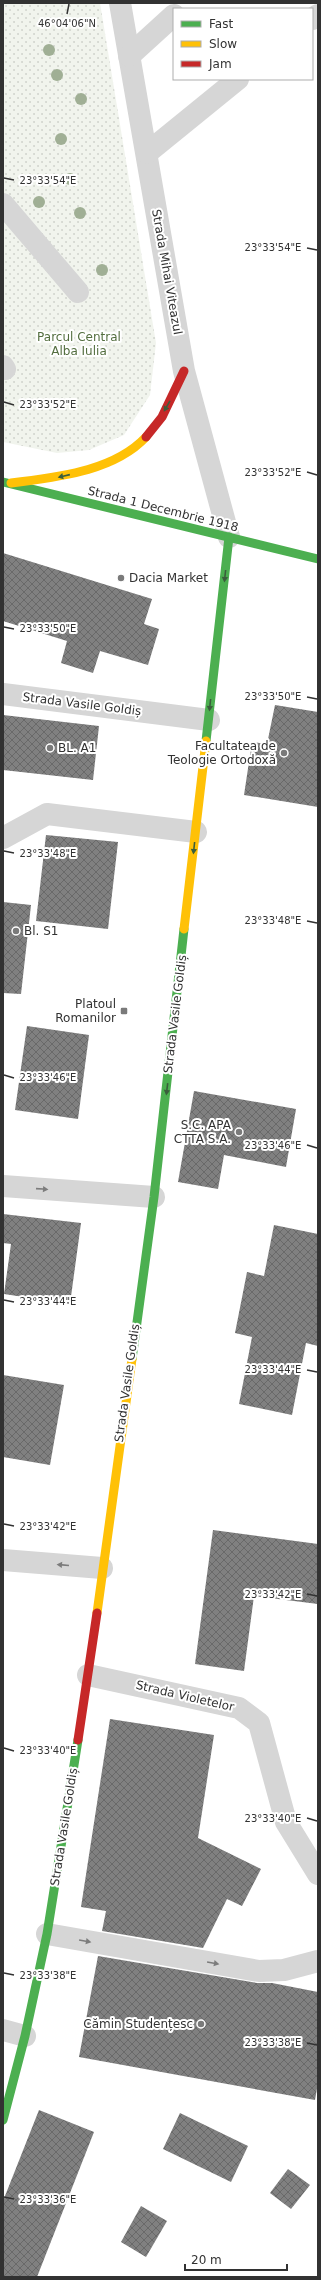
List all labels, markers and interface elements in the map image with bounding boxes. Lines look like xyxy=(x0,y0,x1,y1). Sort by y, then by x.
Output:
legend xyxy=(173,8,313,80)
text: Fast xyxy=(209,17,233,31)
text: 46°04'06"N xyxy=(38,18,96,29)
text: Slow xyxy=(209,37,237,51)
text: Jam xyxy=(208,57,232,71)
text: 23°33'54"E xyxy=(20,175,76,186)
street label: Strada Mihai Viteazul xyxy=(149,208,185,336)
text: 23°33'54"E xyxy=(245,242,301,253)
park label: Parcul Central Alba Iulia xyxy=(37,330,121,358)
text: 23°33'52"E xyxy=(20,399,76,410)
one-way arrow xyxy=(164,400,171,412)
text: 23°33'52"E xyxy=(245,467,301,478)
one-way arrow xyxy=(58,473,70,479)
street label: Strada 1 Decembrie 1918 xyxy=(86,483,240,535)
one-way arrow xyxy=(221,570,228,582)
place label: Dacia Market xyxy=(129,571,208,585)
marker: Dacia Market xyxy=(116,573,126,583)
text: 23°33'50"E xyxy=(20,623,76,634)
street label: Strada Vasile Goldiș xyxy=(22,690,142,718)
text: 23°33'50"E xyxy=(245,691,301,702)
one-way arrow xyxy=(207,699,213,711)
place label: Facultatea de Teologie Ortodoxă xyxy=(167,739,276,767)
place label: BL. A1 xyxy=(58,741,96,755)
marker: BL. A1 xyxy=(45,743,55,753)
marker: Facultatea de Teologie Ortodoxă xyxy=(279,748,289,758)
one-way arrow xyxy=(191,842,197,854)
text: 23°33'48"E xyxy=(20,848,76,859)
text: 23°33'48"E xyxy=(245,915,301,926)
place label: Bl. S1 xyxy=(24,924,58,938)
marker: Bl. S1 xyxy=(11,926,21,936)
street label: Strada Vasile Goldiș xyxy=(161,954,189,1074)
place label: Platoul Romanilor xyxy=(55,997,116,1025)
marker: Platoul Romanilor xyxy=(119,1006,129,1016)
text: 23°33'46"E xyxy=(20,1072,76,1083)
one-way arrow xyxy=(163,1083,170,1095)
place label: S.C. APA CTTA S.A. xyxy=(174,1118,232,1146)
marker: S.C. APA CTTA S.A. xyxy=(234,1127,244,1137)
text: 23°33'46"E xyxy=(245,1140,301,1151)
one-way arrow xyxy=(36,1185,48,1192)
text: 23°33'44"E xyxy=(20,1296,76,1307)
street label: Strada Vasile Goldiș xyxy=(112,1323,142,1443)
text: 23°33'44"E xyxy=(245,1364,301,1375)
text: 23°33'42"E xyxy=(20,1521,76,1532)
one-way arrow xyxy=(57,1562,69,1569)
text: 23°33'42"E xyxy=(245,1589,301,1600)
street label: Strada Violetelor xyxy=(134,1678,236,1714)
text: 23°33'40"E xyxy=(20,1745,76,1756)
street label: Strada Vasile Goldiș xyxy=(48,1767,80,1887)
text: 23°33'40"E xyxy=(245,1813,301,1824)
one-way arrow xyxy=(79,1938,91,1944)
one-way arrow xyxy=(207,1960,219,1966)
text: 23°33'38"E xyxy=(20,1970,76,1981)
place label: Cămin Studențesc xyxy=(83,2017,193,2031)
marker: Cămin Studențesc xyxy=(196,2019,206,2029)
text: 23°33'38"E xyxy=(245,2037,301,2048)
text: 23°33'36"E xyxy=(20,2194,76,2205)
scale bar xyxy=(185,2246,287,2272)
text: 20 m xyxy=(191,2253,222,2267)

